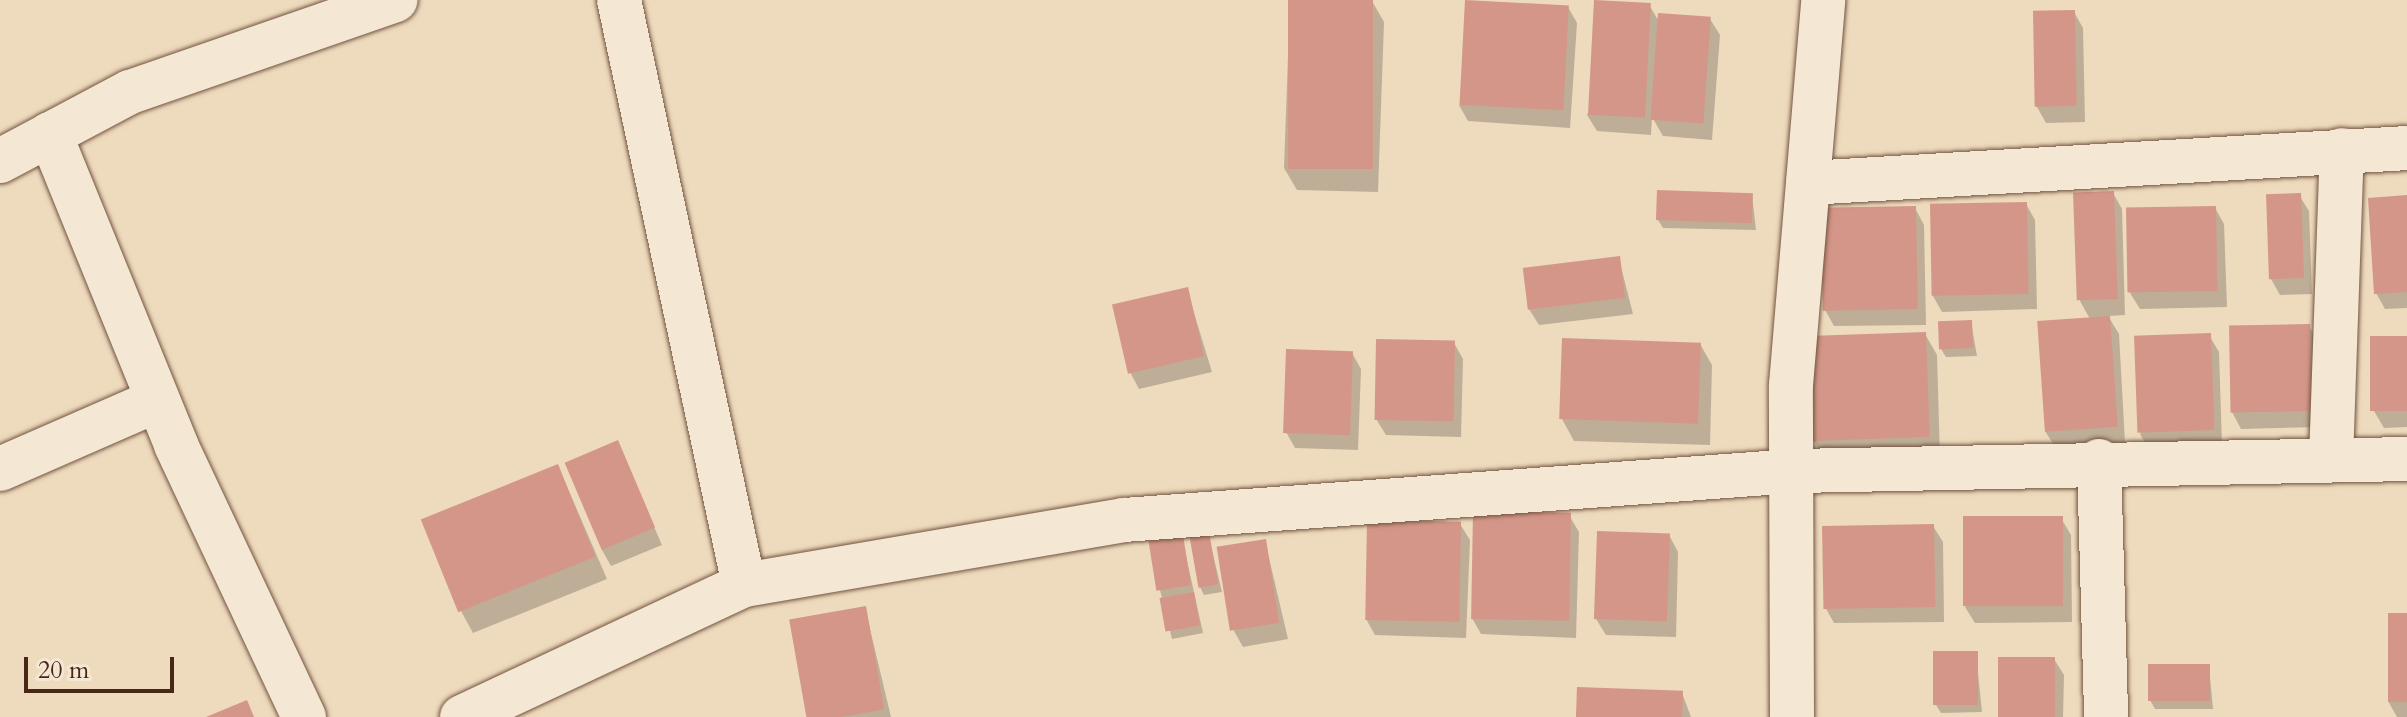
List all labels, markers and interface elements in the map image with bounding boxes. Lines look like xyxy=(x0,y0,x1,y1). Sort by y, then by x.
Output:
scale bar xyxy=(28,641,178,691)
text: 20 m xyxy=(38,654,89,687)

